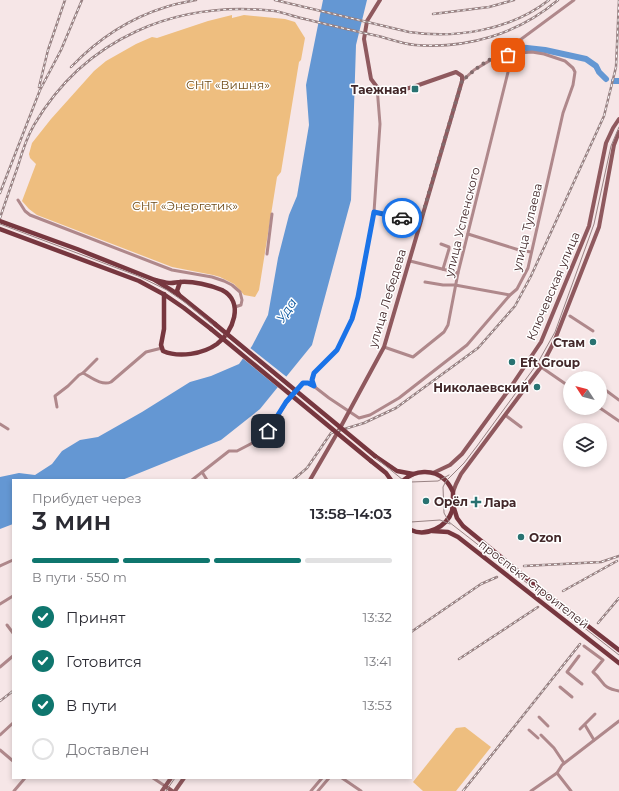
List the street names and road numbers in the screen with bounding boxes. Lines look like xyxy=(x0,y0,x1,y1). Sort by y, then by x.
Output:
street label: улица Успенского xyxy=(441,165,483,279)
street label: улица Тулаева xyxy=(509,182,545,273)
street label: Ключевская улица xyxy=(523,229,583,343)
street label: улица Лебедева xyxy=(365,247,409,350)
street label: проспект Строителей xyxy=(476,536,592,632)

